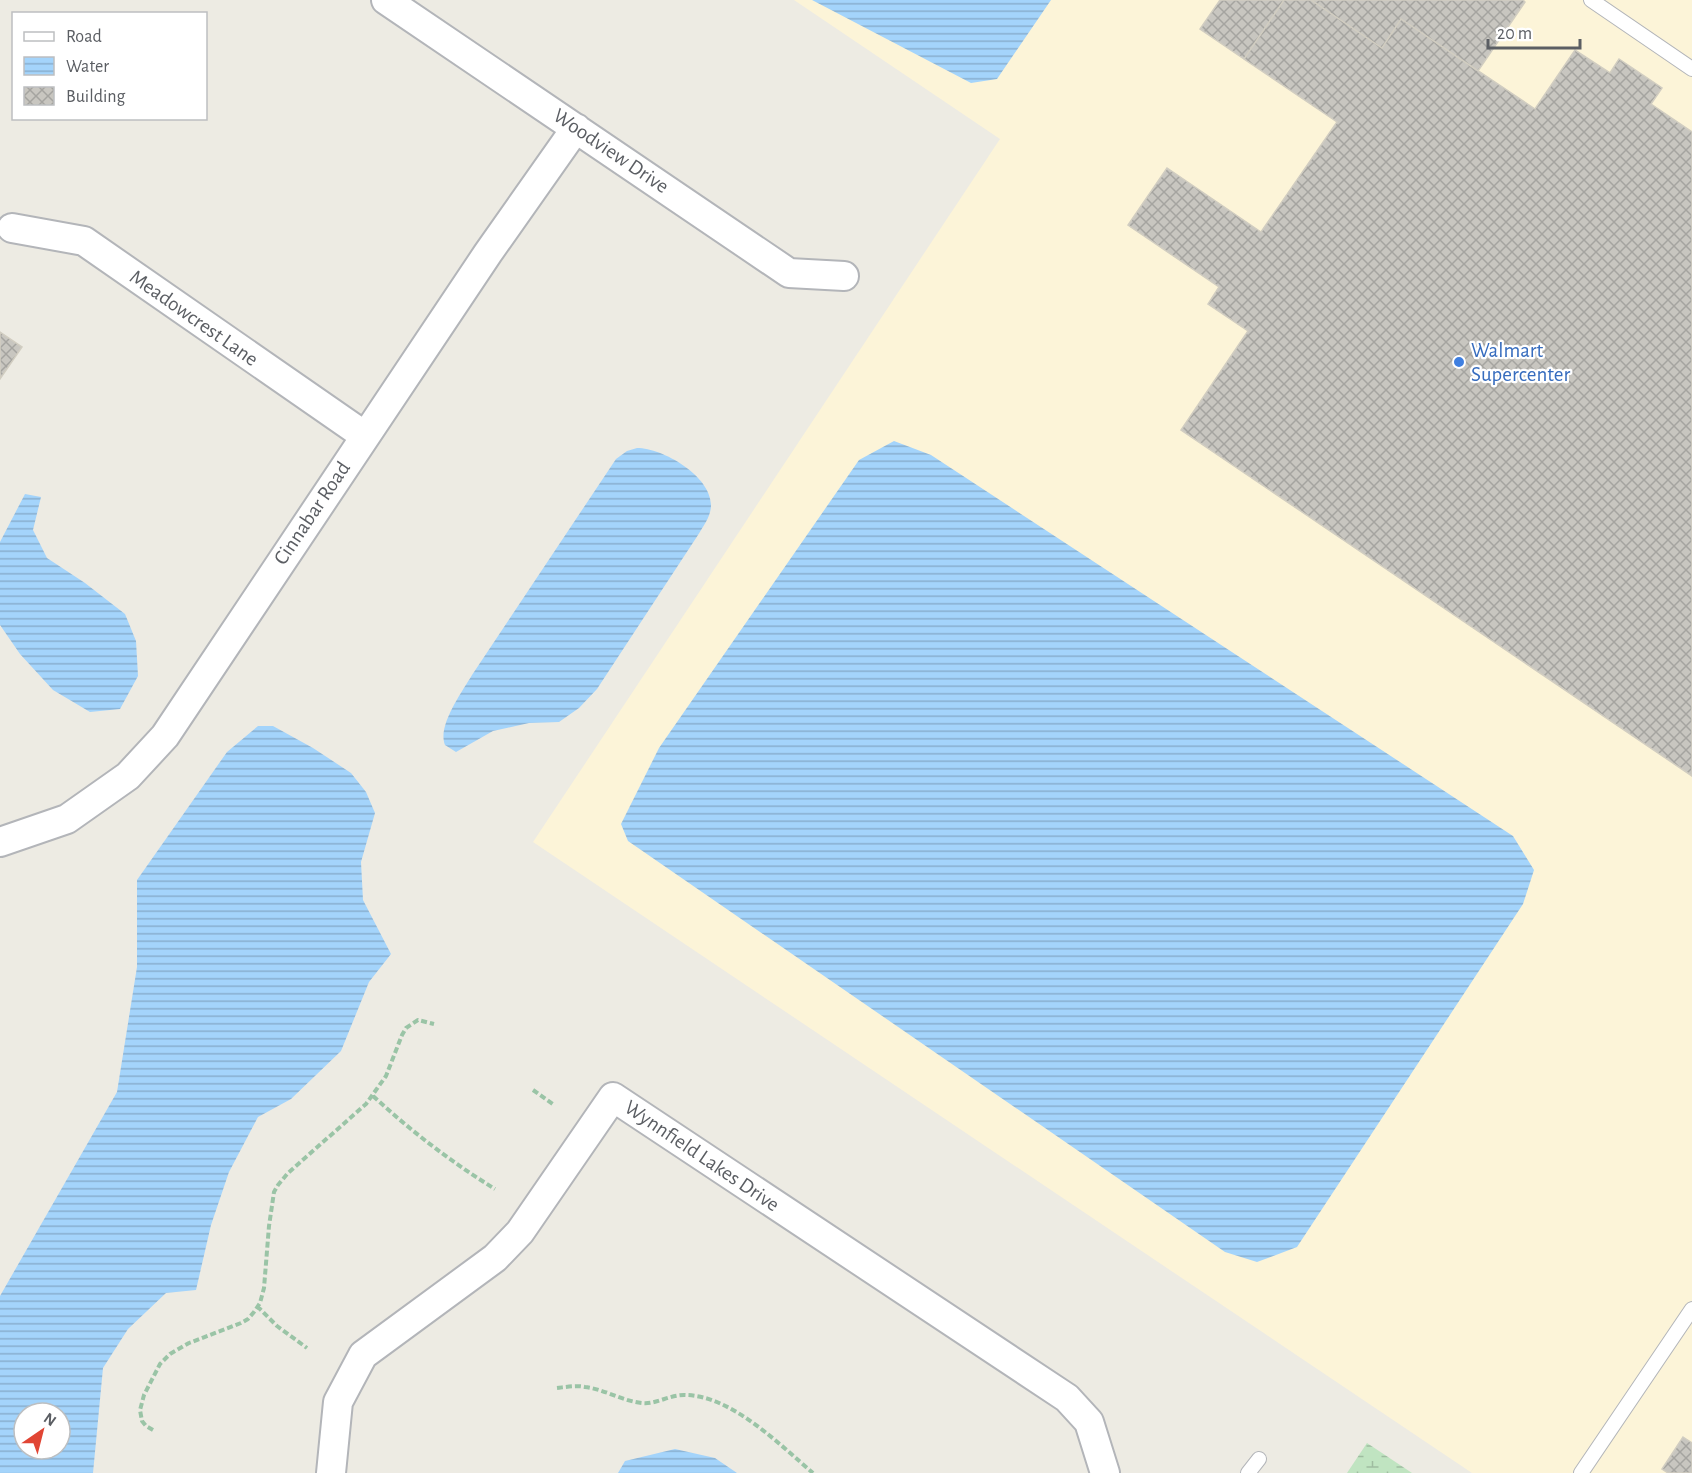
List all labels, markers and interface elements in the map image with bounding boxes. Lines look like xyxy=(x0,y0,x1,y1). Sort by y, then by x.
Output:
legend xyxy=(12,12,207,120)
scale bar xyxy=(1488,12,1580,50)
text: 20 m xyxy=(1497,25,1532,43)
text: Road xyxy=(66,28,102,46)
text: Water xyxy=(66,58,109,76)
text: Building xyxy=(66,88,126,106)
street label: Woodview Drive xyxy=(549,105,673,197)
street label: Meadowcrest Lane xyxy=(126,266,262,370)
place label: Walmart Supercenter xyxy=(1471,340,1570,385)
marker: Walmart Supercenter xyxy=(1452,355,1466,369)
street label: Cinnabar Road xyxy=(270,458,354,568)
street label: Wynnfield Lakes Drive xyxy=(621,1097,783,1215)
north arrow xyxy=(12,1401,72,1461)
text: N xyxy=(41,1410,59,1429)

